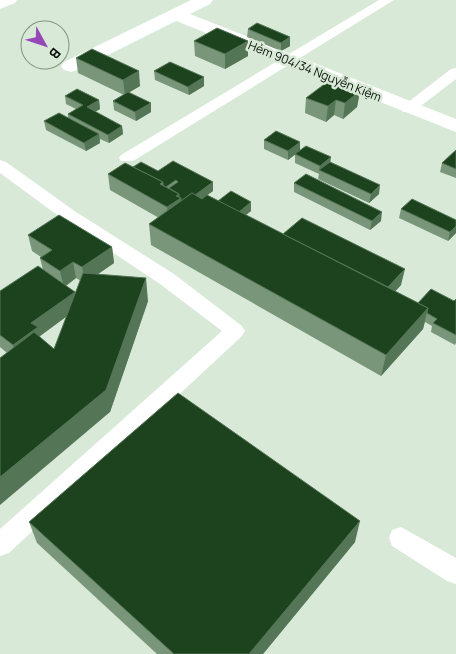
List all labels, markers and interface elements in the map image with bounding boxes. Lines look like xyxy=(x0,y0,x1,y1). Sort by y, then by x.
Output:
north arrow xyxy=(20,20,70,70)
street label: Hẻm 904/34 Nguyễn Kiệm xyxy=(246,36,384,106)
text: B xyxy=(45,44,65,63)

